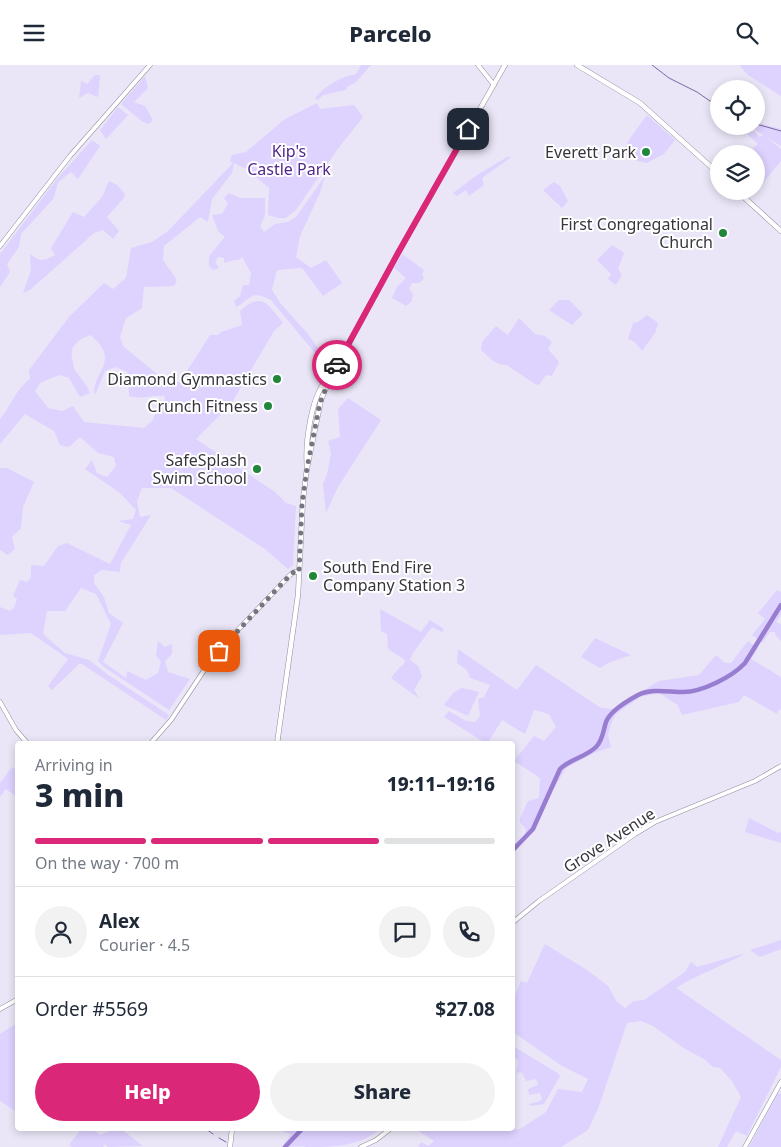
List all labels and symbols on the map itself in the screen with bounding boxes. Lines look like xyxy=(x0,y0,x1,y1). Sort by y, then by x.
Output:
pin xyxy=(447,108,489,150)
park label: Kip's Castle Park xyxy=(247,140,331,180)
place label: Everett Park xyxy=(545,141,636,163)
marker: Everett Park xyxy=(640,146,652,158)
place label: First Congregational Church xyxy=(560,213,713,253)
marker: First Congregational Church xyxy=(717,227,729,239)
courier xyxy=(312,340,362,390)
place label: Diamond Gymnastics xyxy=(107,368,267,390)
marker: Diamond Gymnastics xyxy=(271,373,283,385)
place label: Crunch Fitness xyxy=(147,395,258,417)
marker: Crunch Fitness xyxy=(262,400,274,412)
place label: SafeSplash Swim School xyxy=(153,449,247,489)
marker: SafeSplash Swim School xyxy=(251,463,263,475)
place label: South End Fire Company Station 3 xyxy=(323,556,465,596)
marker: South End Fire Company Station 3 xyxy=(307,570,319,582)
pin xyxy=(198,630,240,672)
street label: Grove Avenue xyxy=(559,802,659,878)

